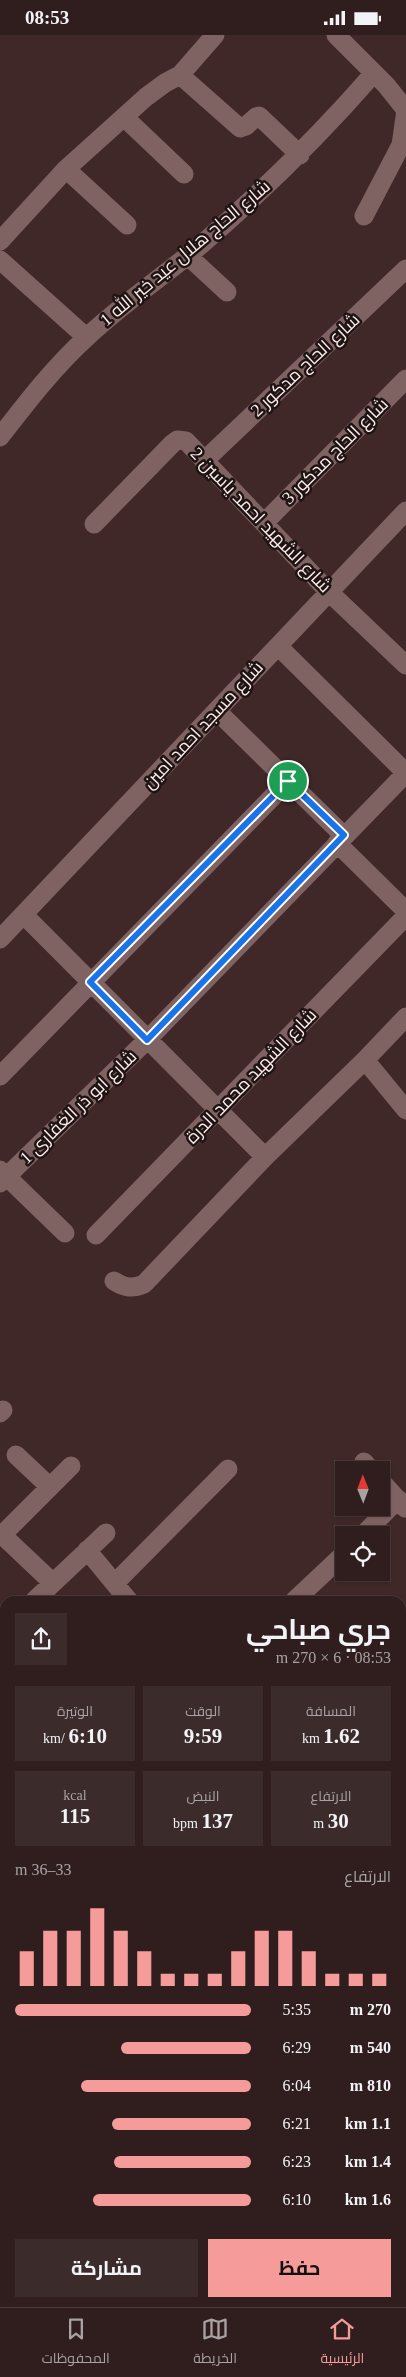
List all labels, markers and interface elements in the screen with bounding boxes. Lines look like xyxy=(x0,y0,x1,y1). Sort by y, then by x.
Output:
text: 08:53 xyxy=(25,7,69,28)
street label: شارع الحاج هلال عيد خير الله 1 xyxy=(95,174,275,332)
street label: شارع الحاج مدكور 2 xyxy=(246,309,365,422)
street label: شارع الحاج مدكور 3 xyxy=(278,394,393,509)
street label: شارع الشهيد احمد ياسين 2 xyxy=(185,443,335,598)
street label: شارع مسجد احمد امين xyxy=(139,657,269,794)
pin xyxy=(267,760,309,802)
icon: arrive xyxy=(274,767,302,795)
street label: شارع الشهيد محمد الدرة xyxy=(182,1005,322,1149)
street label: شارع ابو ذر الغفارى 1 xyxy=(16,1046,142,1169)
north arrow xyxy=(335,1461,390,1516)
map controls xyxy=(335,1461,390,1581)
button: locate xyxy=(335,1526,390,1581)
button: share xyxy=(15,1613,67,1665)
text: جري صباحي xyxy=(246,1614,391,1645)
text: 08:53 · 6 × 270 m xyxy=(276,1649,391,1666)
text: الوتيرة xyxy=(57,1704,93,1719)
text: الوقت xyxy=(185,1704,221,1719)
text: المسافة xyxy=(306,1704,356,1719)
text: 6:10 xyxy=(68,1724,107,1748)
text: 9:59 xyxy=(184,1724,222,1748)
text: 1.62 xyxy=(323,1724,360,1748)
text: /km xyxy=(43,1731,68,1746)
text: km xyxy=(302,1731,323,1746)
text: kcal xyxy=(63,1788,87,1803)
text: النبض xyxy=(187,1789,219,1804)
text: الارتفاع xyxy=(310,1789,352,1804)
text: 115 xyxy=(60,1804,90,1828)
text: 137 xyxy=(201,1809,233,1833)
text: 30 xyxy=(328,1809,349,1833)
text: bpm xyxy=(173,1816,201,1831)
text: m xyxy=(313,1816,328,1831)
text: 33–36 m xyxy=(15,1861,71,1878)
text: الارتفاع xyxy=(344,1868,391,1885)
text: 5:35 xyxy=(283,2001,311,2018)
text: 270 m xyxy=(350,2001,391,2018)
text: 6:29 xyxy=(283,2039,311,2056)
text: 540 m xyxy=(350,2039,391,2056)
text: 6:04 xyxy=(283,2077,311,2094)
text: 810 m xyxy=(350,2077,391,2094)
text: 6:21 xyxy=(283,2115,311,2132)
text: 1.1 km xyxy=(345,2115,391,2132)
text: 6:23 xyxy=(283,2153,311,2170)
text: 1.4 km xyxy=(345,2153,391,2170)
text: 6:10 xyxy=(283,2191,311,2208)
text: 1.6 km xyxy=(345,2191,391,2208)
button: مشاركة xyxy=(15,2239,198,2297)
button: حفظ xyxy=(208,2239,391,2297)
tab: المحفوظات xyxy=(42,2315,110,2371)
tab: الخريطة xyxy=(193,2315,237,2371)
tab: الرئيسية xyxy=(320,2315,364,2371)

